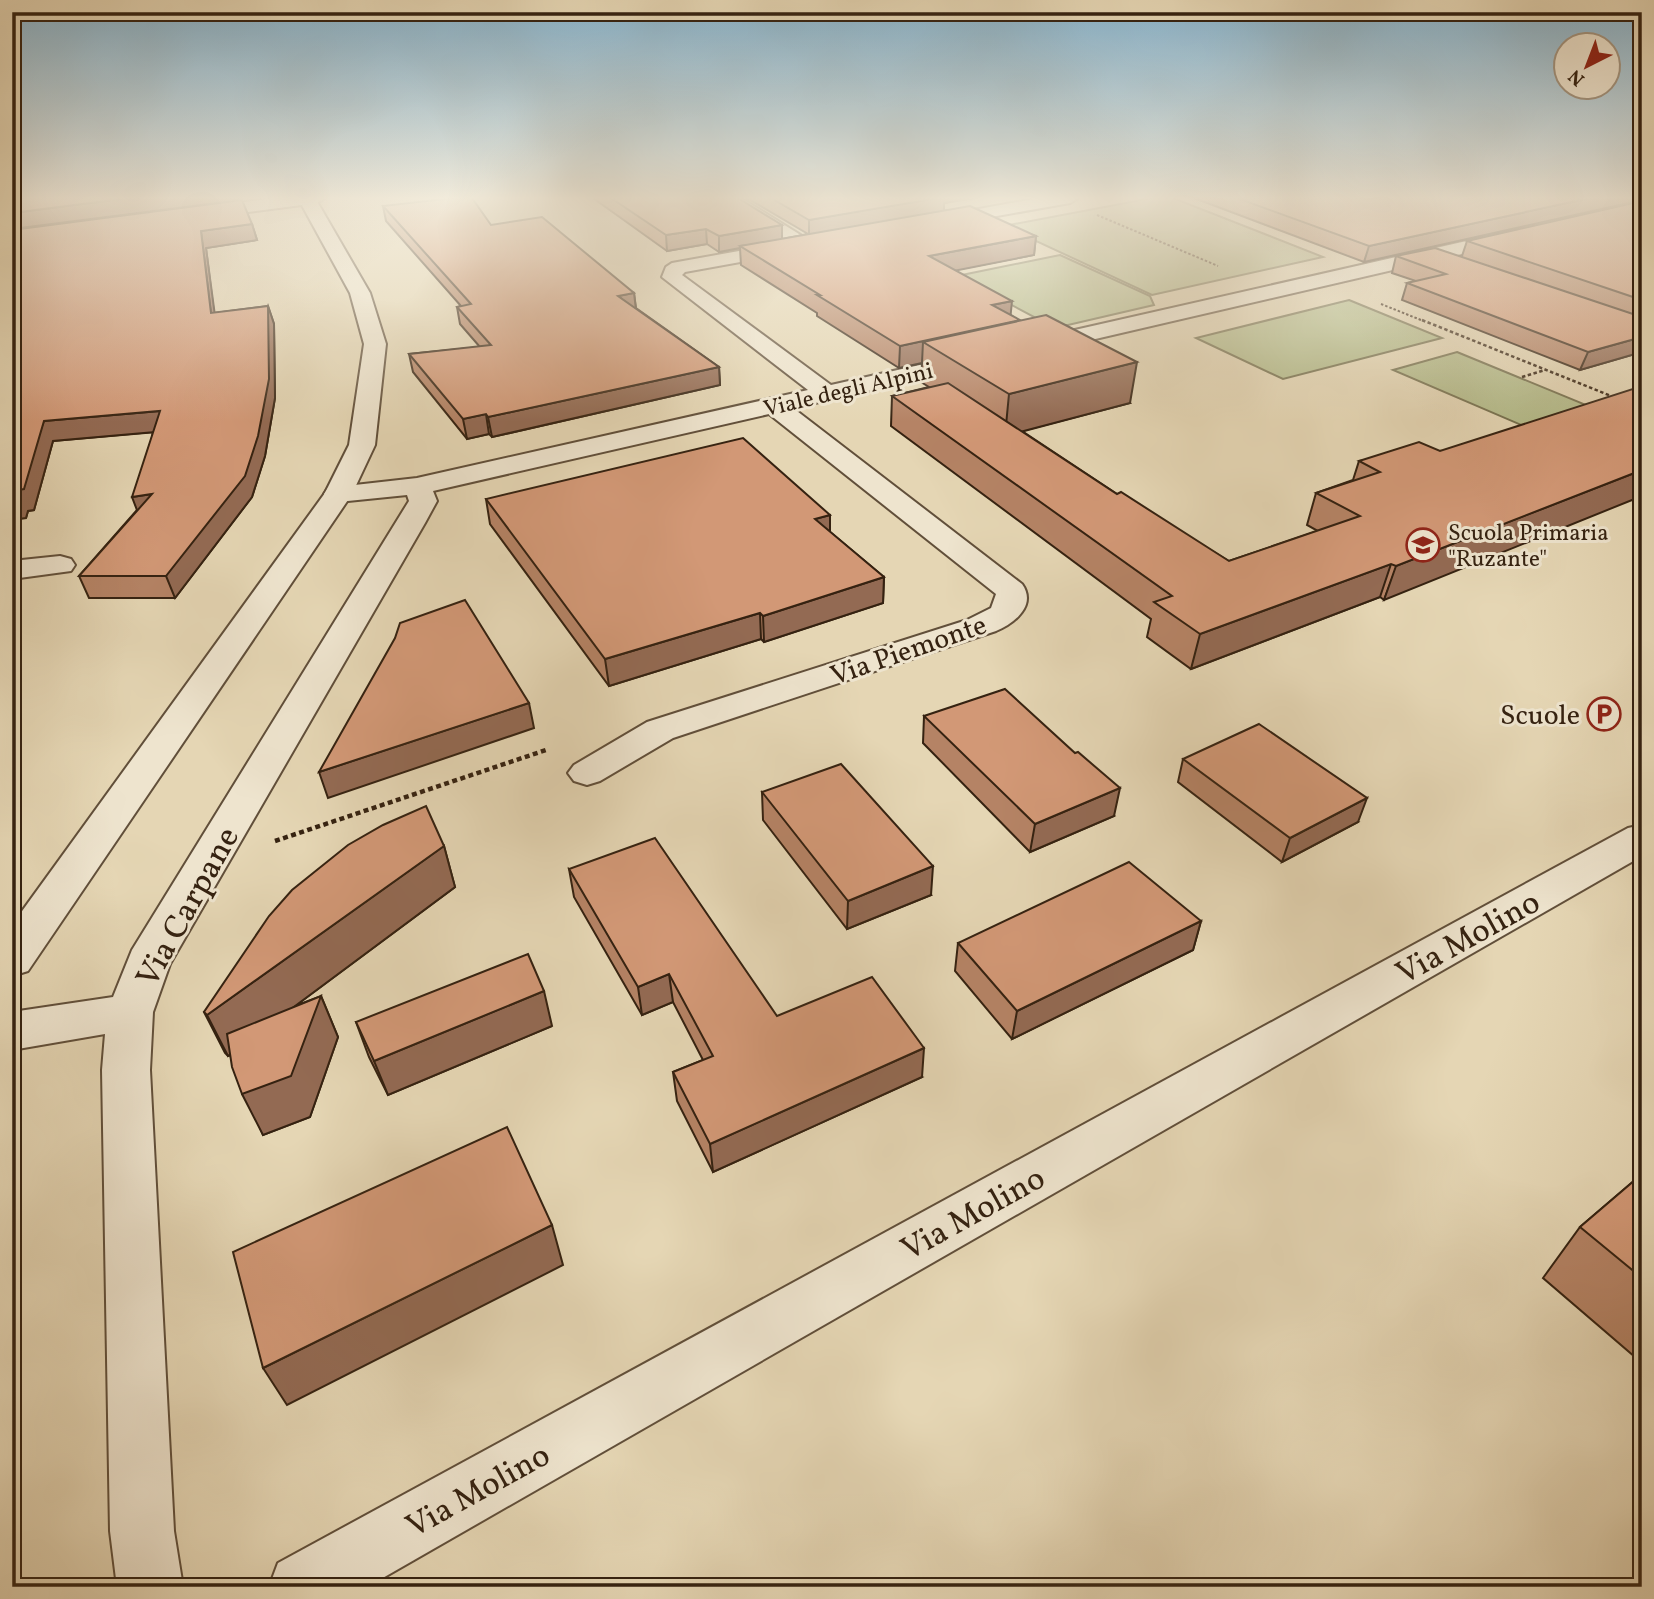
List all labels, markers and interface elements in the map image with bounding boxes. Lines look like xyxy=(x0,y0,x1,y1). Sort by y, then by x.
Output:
north arrow xyxy=(1552,32,1622,102)
text: N xyxy=(1563,63,1591,91)
street label: Viale degli Alpini xyxy=(760,356,937,426)
place label: Scuola Primaria "Ruzante" xyxy=(1448,518,1609,576)
school or university icon: Scuola Primaria "Ruzante" xyxy=(1404,526,1442,564)
street label: Via Piemonte xyxy=(825,606,992,696)
parking icon: Scuole xyxy=(1585,695,1623,733)
place label: Scuole xyxy=(1500,697,1580,736)
street label: Via Carpane xyxy=(127,820,252,996)
street label: Via Molino xyxy=(1389,881,1549,998)
street label: Via Molino xyxy=(894,1157,1054,1274)
street label: Via Molino xyxy=(399,1434,559,1551)

